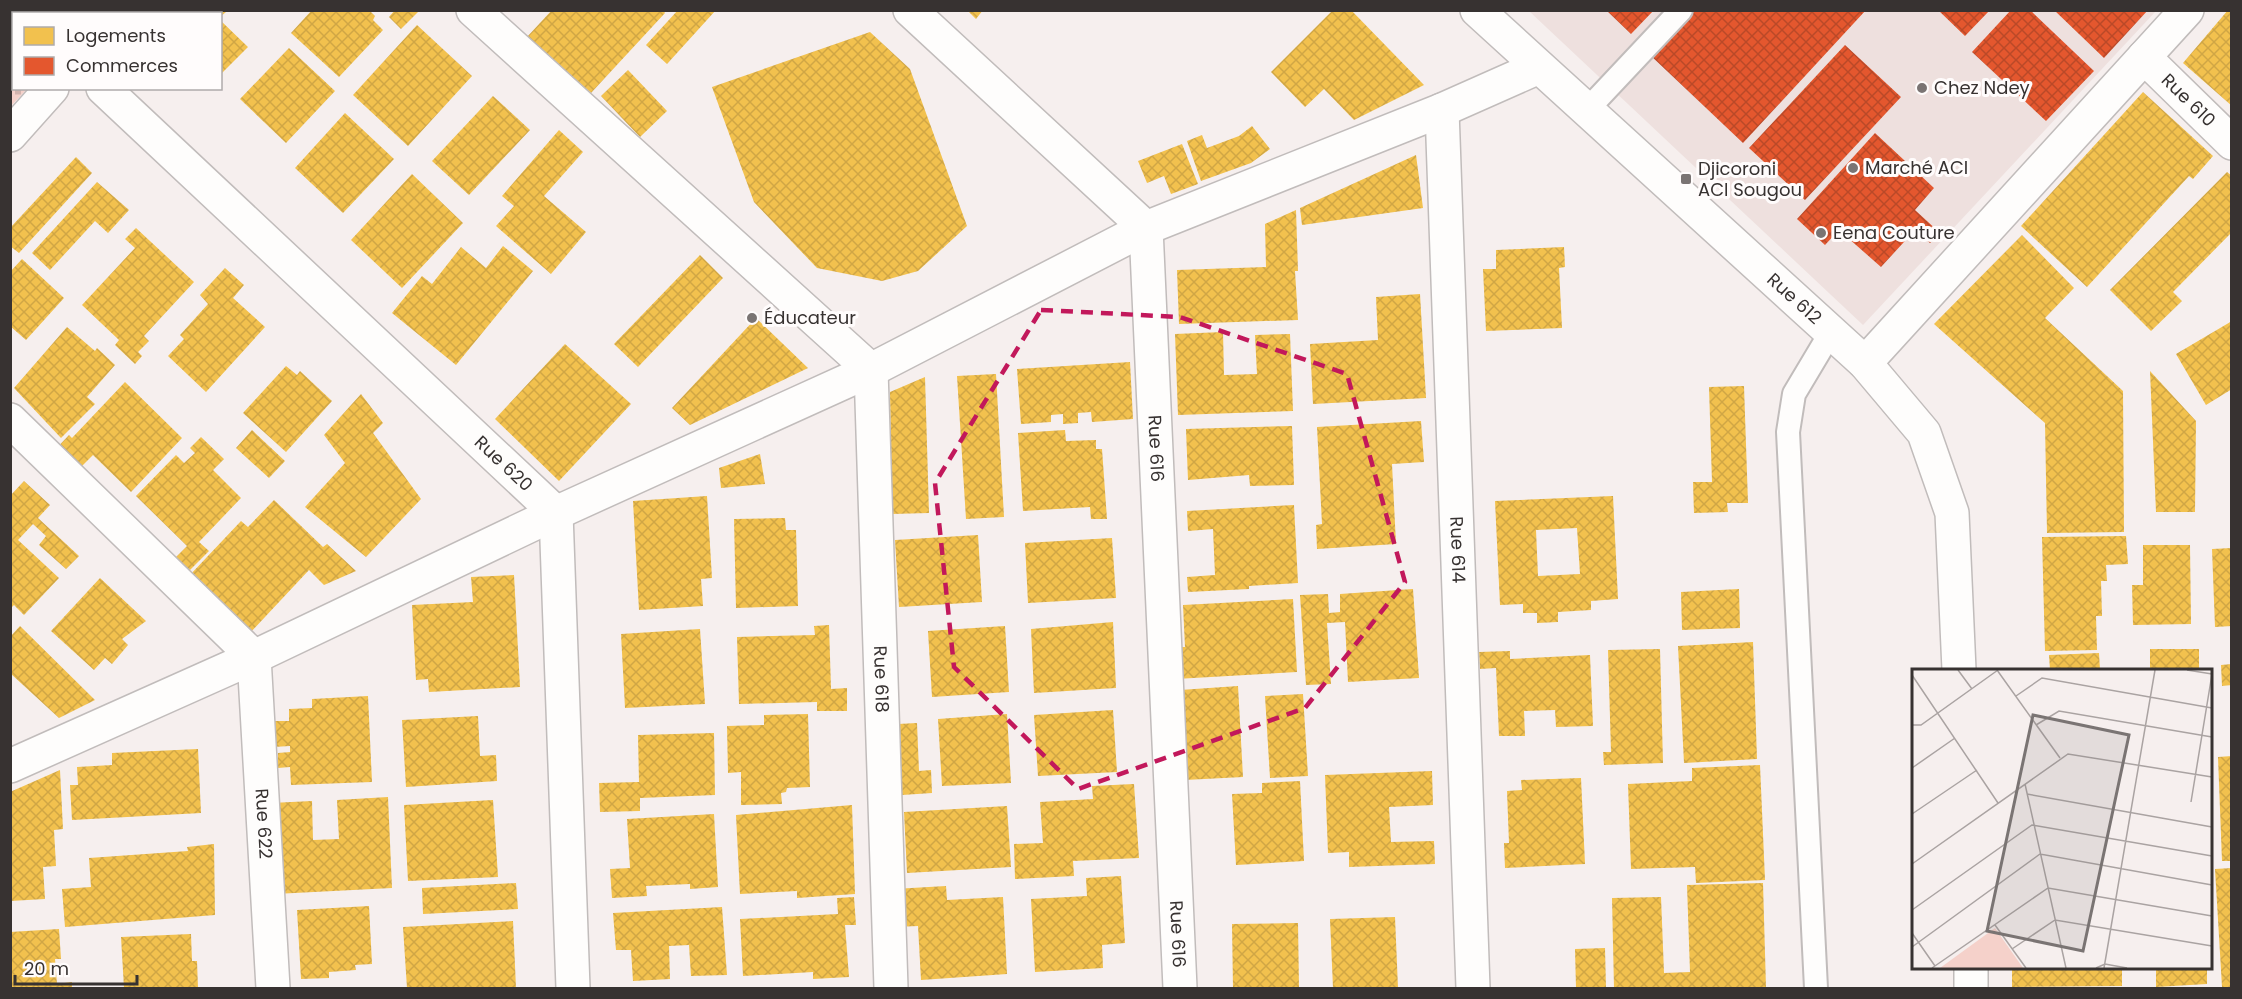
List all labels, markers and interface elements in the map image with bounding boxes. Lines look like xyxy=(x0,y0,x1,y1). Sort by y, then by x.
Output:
legend xyxy=(12,12,222,90)
text: Logements xyxy=(66,23,166,48)
text: Commerces xyxy=(66,53,178,78)
street label: Rue 610 xyxy=(2156,68,2221,132)
place label: Chez Ndey xyxy=(1934,75,2030,100)
marker: Chez Ndey xyxy=(1915,81,1929,95)
place label: Marché ACI xyxy=(1865,155,1968,180)
place label: Djicoroni ACI Sougou xyxy=(1698,156,1802,202)
marker: Marché ACI xyxy=(1846,161,1860,175)
marker: Djicoroni ACI Sougou xyxy=(1679,172,1693,186)
place label: Eena Couture xyxy=(1833,220,1955,245)
marker: Eena Couture xyxy=(1814,226,1828,240)
street label: Rue 612 xyxy=(1762,267,1827,330)
place label: Éducateur xyxy=(764,305,856,330)
marker: Éducateur xyxy=(745,311,759,325)
street label: Rue 616 xyxy=(1142,414,1170,483)
street label: Rue 620 xyxy=(469,430,538,497)
street label: Rue 614 xyxy=(1444,516,1472,584)
street label: Rue 618 xyxy=(868,645,895,713)
inset map xyxy=(1912,669,2212,969)
street label: Rue 622 xyxy=(250,788,279,860)
street label: Rue 616 xyxy=(1164,900,1192,968)
scale bar xyxy=(15,948,136,986)
text: 20 m xyxy=(24,956,69,981)

